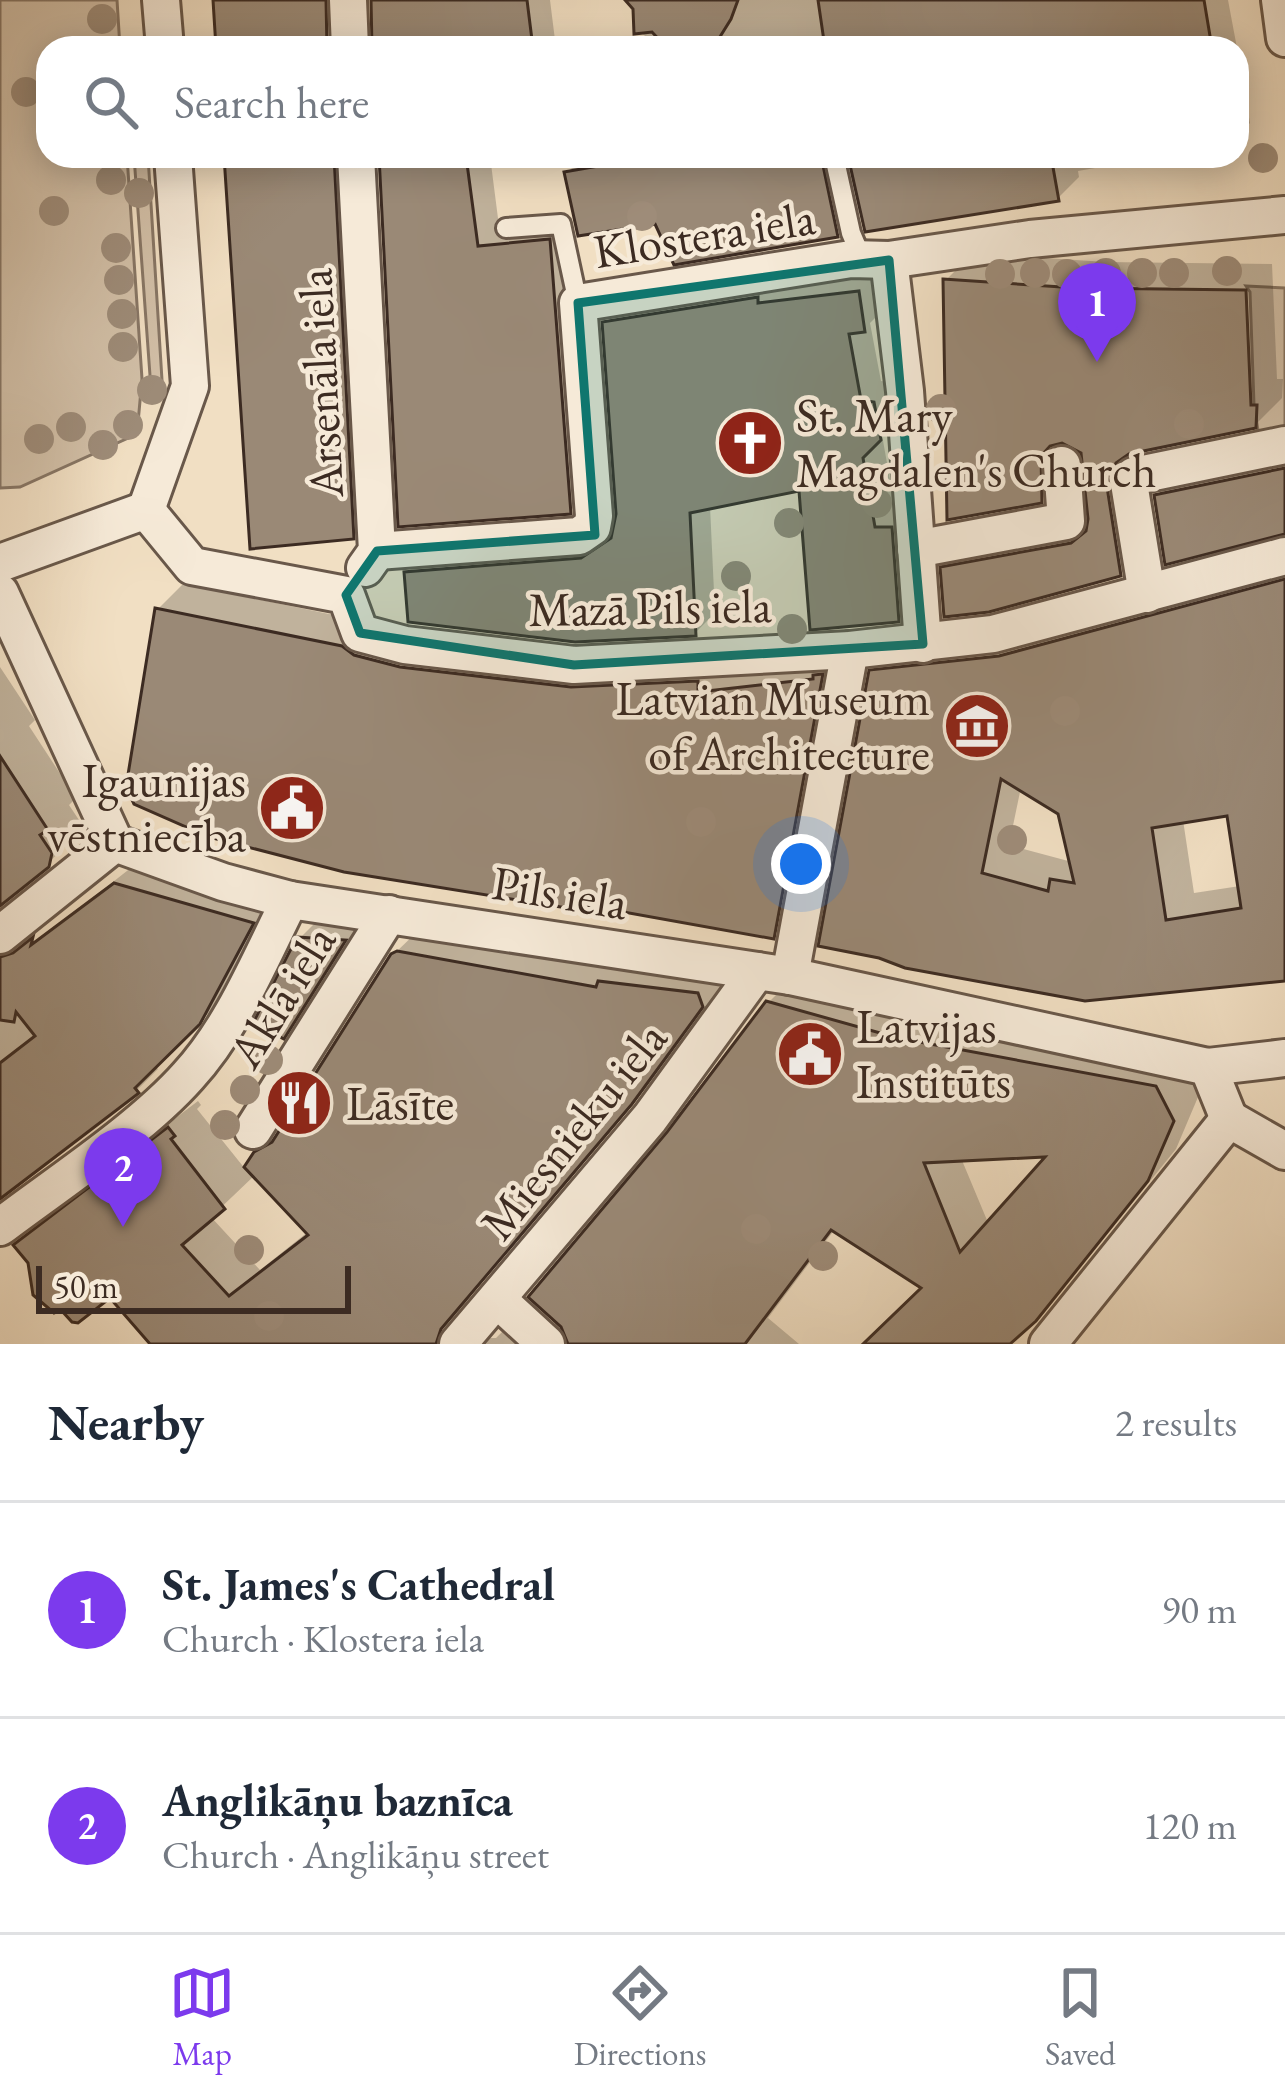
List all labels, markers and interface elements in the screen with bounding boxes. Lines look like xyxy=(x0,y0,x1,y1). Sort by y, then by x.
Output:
search box xyxy=(36,36,1249,168)
icon: search xyxy=(78,69,144,135)
text: Search here xyxy=(174,73,369,131)
street label: Klostera iela xyxy=(589,186,820,282)
pin: 1 xyxy=(1058,263,1136,362)
street label: Arsenāla iela xyxy=(283,266,357,500)
place label: St. Mary Magdalen's Church xyxy=(796,384,1156,501)
church icon: St. Mary Magdalen's Church xyxy=(715,408,785,478)
street label: Mazā Pils iela xyxy=(528,574,773,640)
place label: Latvian Museum of Architecture xyxy=(615,667,930,784)
museum icon: Latvian Museum of Architecture xyxy=(942,691,1012,761)
place label: Igaunijas vēstniecība xyxy=(47,749,247,866)
public building icon: Igaunijas vēstniecība xyxy=(257,773,327,843)
your location xyxy=(771,834,831,894)
street label: Pils iela xyxy=(488,851,633,933)
street label: Aklā iela xyxy=(213,912,349,1080)
place label: Latvijas Institūts xyxy=(856,995,1011,1112)
street label: Miesnieku iela xyxy=(466,1007,681,1252)
public building icon: Latvijas Institūts xyxy=(775,1019,845,1089)
restaurant icon: Lāsīte xyxy=(264,1068,334,1138)
place label: Lāsīte xyxy=(346,1072,454,1134)
pin: 2 xyxy=(84,1128,162,1227)
scale bar xyxy=(36,1260,351,1313)
text: 50 m xyxy=(54,1265,118,1308)
text: Nearby xyxy=(48,1389,204,1455)
text: 2 results xyxy=(1115,1397,1237,1448)
text: St. James's Cathedral xyxy=(162,1555,555,1613)
text: 1 xyxy=(77,1584,97,1635)
text: 90 m xyxy=(1161,1584,1237,1635)
text: Church · Klostera iela xyxy=(162,1613,484,1664)
text: Anglikāņu baznīca xyxy=(162,1771,513,1829)
text: 2 xyxy=(77,1800,97,1851)
text: 120 m xyxy=(1143,1800,1237,1851)
text: Church · Anglikāņu street xyxy=(162,1829,549,1880)
tab: Map xyxy=(169,1960,235,2075)
tab: Directions xyxy=(574,1960,707,2075)
tab: Saved xyxy=(1045,1960,1116,2075)

